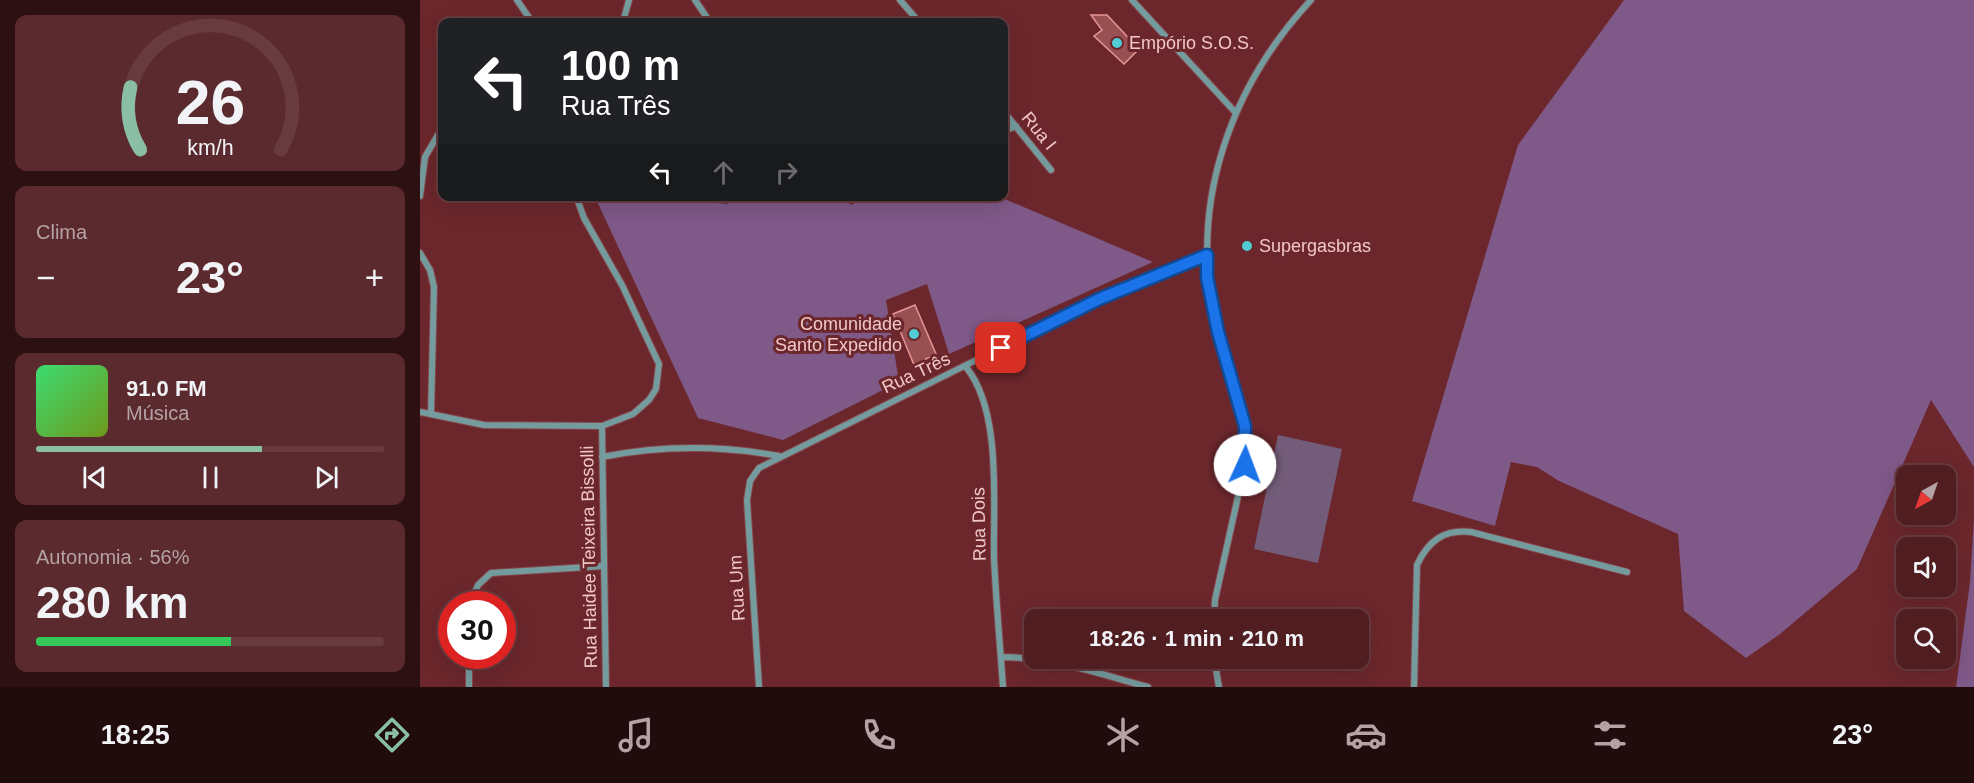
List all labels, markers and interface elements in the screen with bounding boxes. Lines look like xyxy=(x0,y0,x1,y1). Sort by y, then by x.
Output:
place label: Empório S.O.S. xyxy=(1129,33,1254,53)
marker: Empório S.O.S. xyxy=(1110,36,1124,50)
icon: left xyxy=(462,42,540,120)
text: 100 m xyxy=(561,42,680,89)
text: 26 xyxy=(175,68,245,137)
text: Rua Três xyxy=(561,91,671,121)
street label: Rua I xyxy=(1018,108,1060,154)
text: km/h xyxy=(187,136,233,160)
icon: left xyxy=(644,156,677,189)
icon: ahead xyxy=(707,156,740,189)
icon: right xyxy=(770,156,803,189)
text: Clima xyxy=(36,221,87,243)
place label: Supergasbras xyxy=(1259,236,1371,256)
marker: Supergasbras xyxy=(1240,239,1254,253)
text: 23° xyxy=(176,252,244,303)
text: − xyxy=(36,259,55,296)
text: + xyxy=(365,259,384,296)
place label: Comunidade Santo Expedido xyxy=(775,314,902,355)
pin xyxy=(975,322,1026,373)
marker: Comunidade Santo Expedido xyxy=(907,327,921,341)
icon: arrive xyxy=(984,331,1017,364)
street label: Rua Três xyxy=(879,349,953,397)
text: 91.0 FM xyxy=(126,376,207,401)
text: Música xyxy=(126,402,189,424)
position arrow xyxy=(1213,433,1277,497)
street label: Rua Haidee Teixeira Bissolli xyxy=(577,445,601,669)
icon: previous xyxy=(78,461,111,494)
icon: pause xyxy=(194,461,227,494)
icon: next xyxy=(310,461,343,494)
north arrow xyxy=(1896,465,1956,525)
map controls xyxy=(1896,465,1956,669)
street label: Rua Dois xyxy=(968,487,990,561)
button: sound xyxy=(1896,537,1956,597)
text: Autonomia · 56% xyxy=(36,546,189,568)
street label: Rua Um xyxy=(725,555,749,621)
text: 280 km xyxy=(36,577,189,628)
speed limit sign: 30 xyxy=(438,591,516,669)
button: search xyxy=(1896,609,1956,669)
text: 18:26 · 1 min · 210 m xyxy=(1089,626,1304,651)
icon: directions xyxy=(371,714,413,756)
icon: music xyxy=(615,714,657,756)
icon: phone xyxy=(858,714,900,756)
icon: climate xyxy=(1102,714,1144,756)
icon: car xyxy=(1345,714,1387,756)
icon: filters xyxy=(1589,714,1631,756)
text: 18:25 xyxy=(101,720,170,750)
text: 23° xyxy=(1832,720,1873,750)

